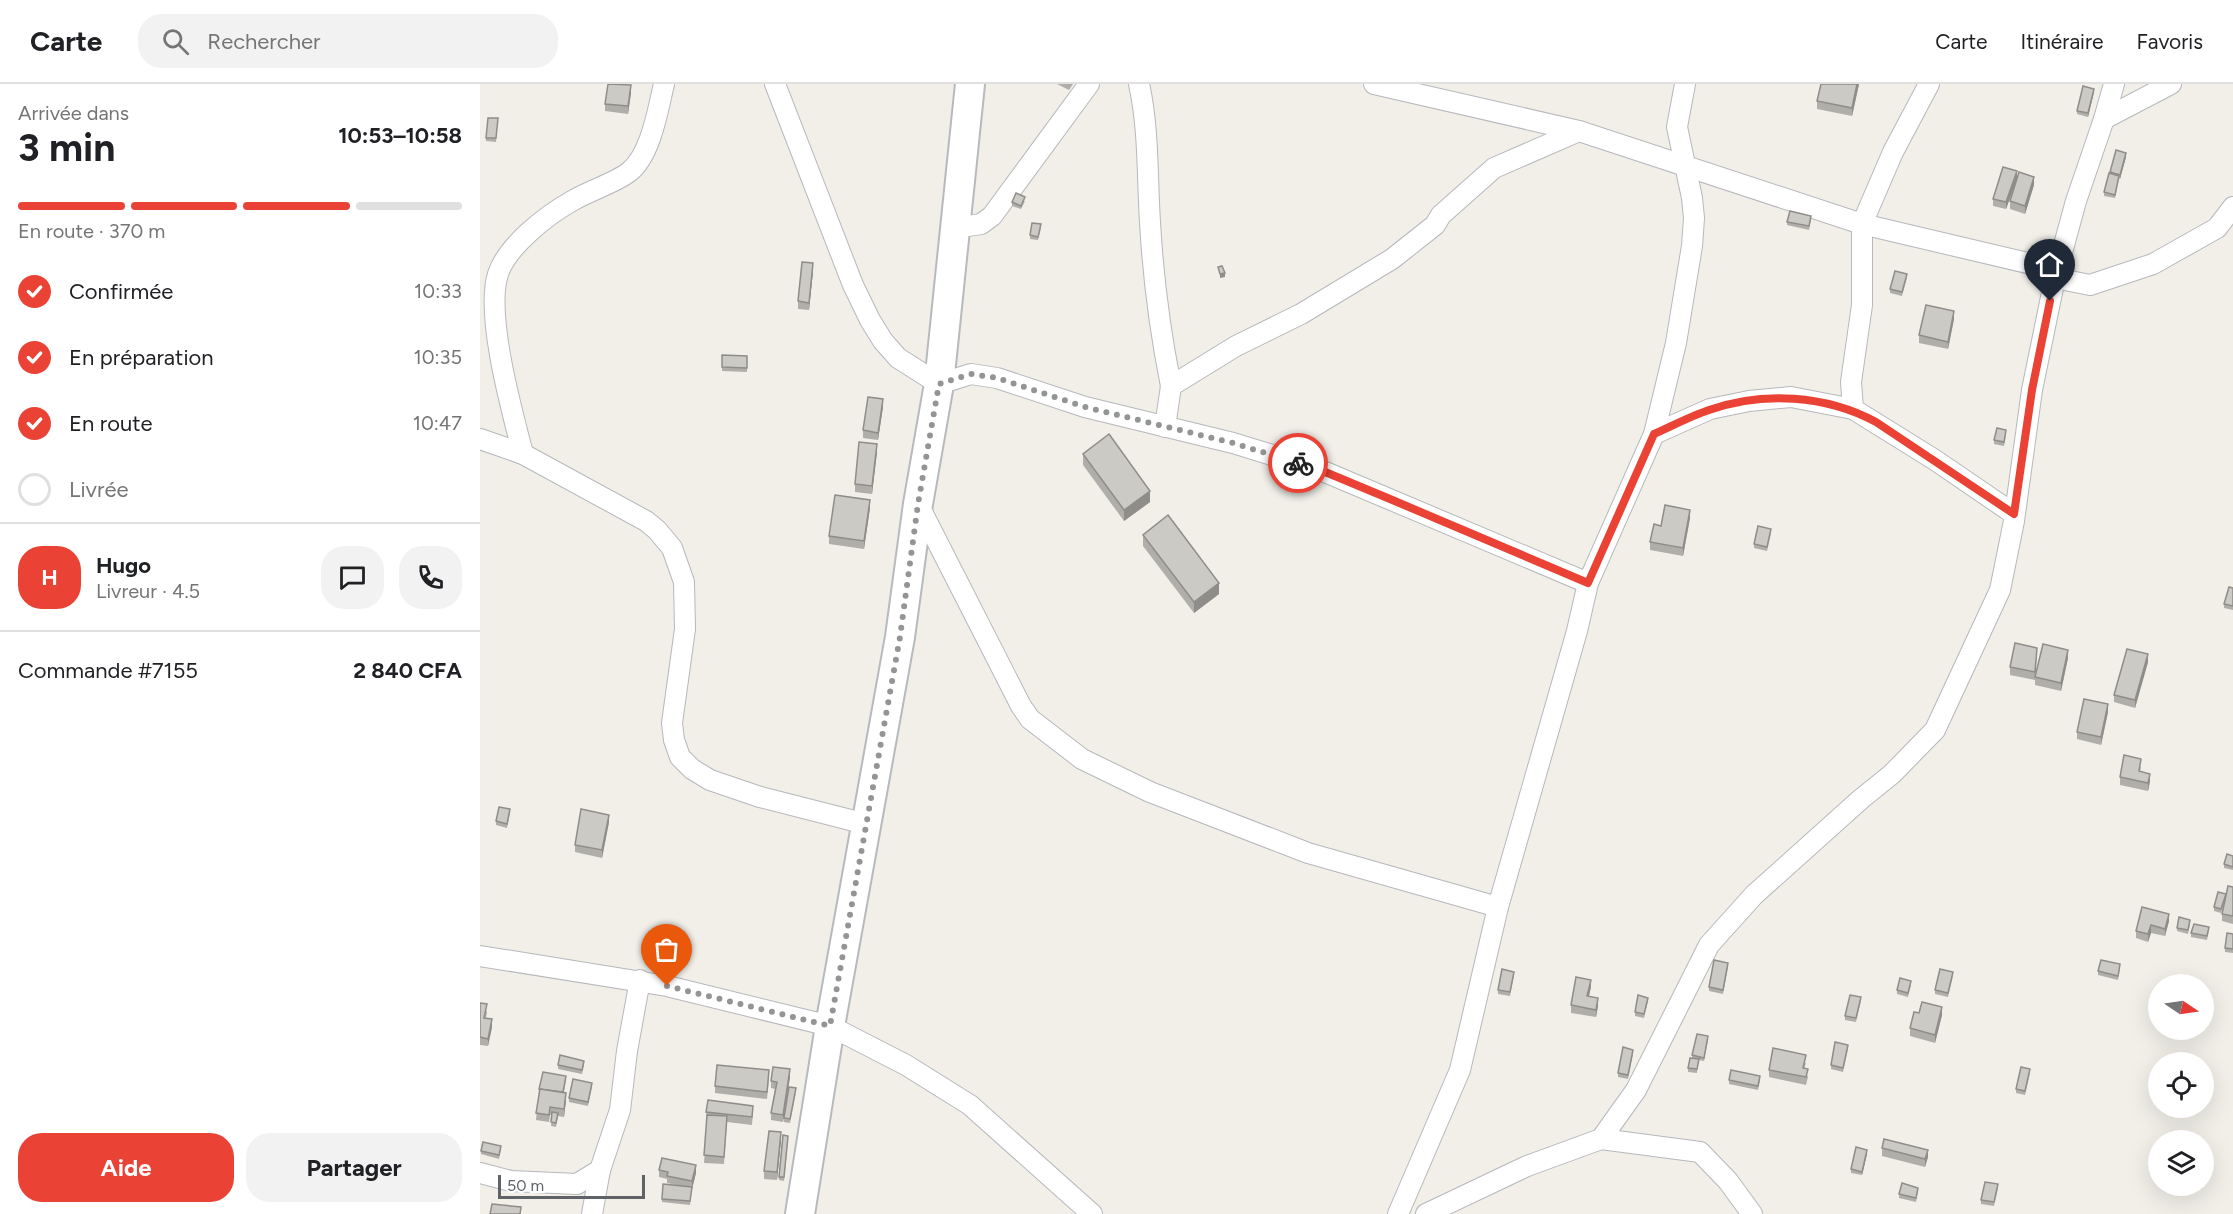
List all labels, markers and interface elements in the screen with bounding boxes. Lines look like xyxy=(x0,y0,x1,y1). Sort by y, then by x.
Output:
search box xyxy=(138,14,558,68)
text: Carte xyxy=(30,24,102,58)
icon: search xyxy=(159,25,192,58)
text: Rechercher xyxy=(207,28,320,55)
text: Carte xyxy=(1935,29,1988,54)
text: Itinéraire xyxy=(2021,29,2104,54)
text: Favoris xyxy=(2137,29,2203,54)
text: Arrivée dans xyxy=(18,101,129,125)
text: 10:53–10:58 xyxy=(338,122,462,149)
text: 3 min xyxy=(18,124,115,171)
text: En route · 370 m xyxy=(18,219,165,243)
pin xyxy=(2024,239,2075,301)
icon: home xyxy=(2033,248,2066,281)
icon: check xyxy=(18,275,51,308)
text: Confirmée xyxy=(69,278,173,305)
text: 10:33 xyxy=(414,279,462,303)
icon: check xyxy=(18,341,51,374)
text: En préparation xyxy=(69,344,214,371)
text: 10:35 xyxy=(413,345,462,369)
icon: check xyxy=(18,407,51,440)
text: En route xyxy=(69,410,152,437)
text: 10:47 xyxy=(413,411,462,435)
courier xyxy=(1268,433,1328,493)
icon: bike xyxy=(1282,447,1315,480)
text: Livrée xyxy=(69,476,128,503)
button: chat xyxy=(321,546,384,609)
button: phone xyxy=(399,546,462,609)
text: Hugo xyxy=(96,552,151,579)
text: H xyxy=(41,564,58,591)
text: Livreur · 4.5 xyxy=(96,579,200,603)
text: Commande #7155 xyxy=(18,657,198,684)
text: 2 840 CFA xyxy=(353,657,462,684)
pin xyxy=(641,924,692,986)
icon: bag xyxy=(650,933,683,966)
north arrow xyxy=(2148,974,2214,1040)
map controls xyxy=(2148,974,2214,1196)
button: locate xyxy=(2148,1052,2214,1118)
button: layers xyxy=(2148,1130,2214,1196)
button: Aide xyxy=(18,1133,234,1202)
button: Partager xyxy=(246,1133,462,1202)
scale bar xyxy=(498,1172,645,1200)
text: 50 m xyxy=(507,1176,544,1195)

